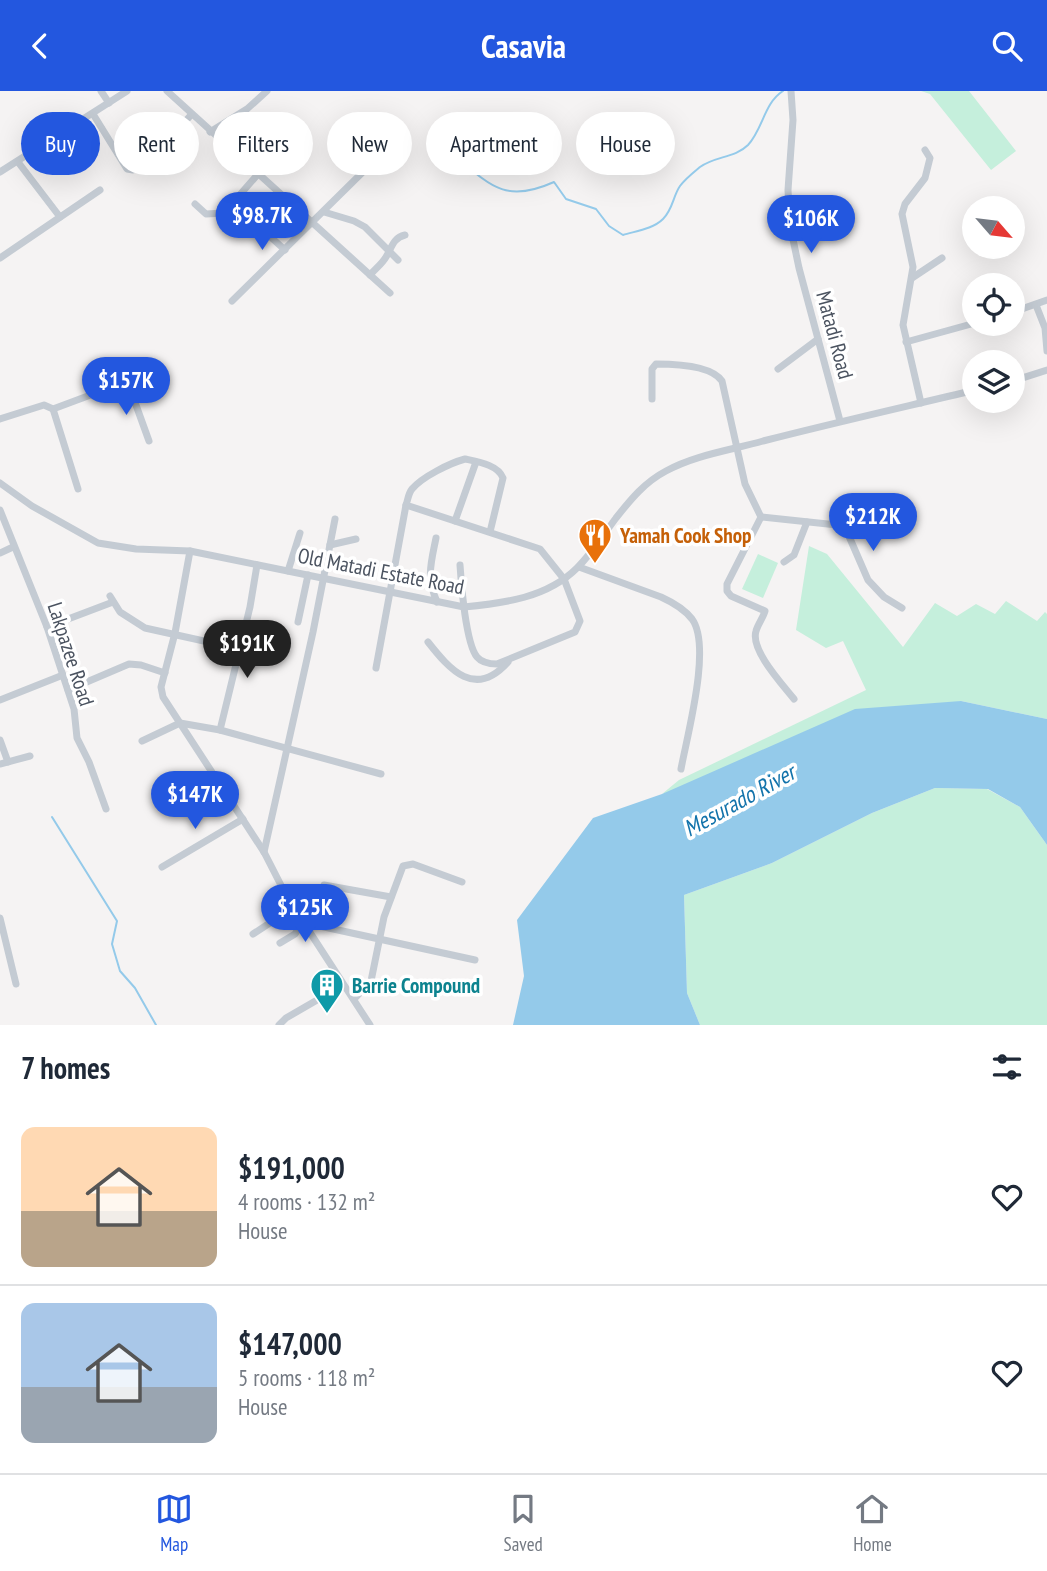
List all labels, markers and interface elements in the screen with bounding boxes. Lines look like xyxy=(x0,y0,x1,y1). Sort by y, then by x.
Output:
text: Casavia xyxy=(481,25,566,67)
icon: back xyxy=(21,27,59,65)
icon: search xyxy=(988,27,1026,65)
chip: Buy xyxy=(21,112,100,175)
chip: Rent xyxy=(114,112,199,175)
chip: Filters xyxy=(213,112,313,175)
chip: New xyxy=(327,112,412,175)
chip: Apartment xyxy=(426,112,562,175)
chip: House xyxy=(576,112,675,175)
pin: $98.7K xyxy=(205,193,319,252)
pin: $106K xyxy=(762,195,860,255)
north arrow xyxy=(962,196,1026,259)
map controls xyxy=(962,196,1025,413)
text: $98.7K xyxy=(232,200,292,229)
text: $106K xyxy=(783,203,839,232)
button: locate xyxy=(962,273,1025,336)
street label: Matadi Road xyxy=(810,288,860,382)
button: layers xyxy=(962,350,1025,413)
pin: $157K xyxy=(77,357,175,417)
text: $157K xyxy=(98,365,154,394)
pin: $212K xyxy=(824,493,922,553)
text: $212K xyxy=(845,501,901,530)
restaurant icon: Yamah Cook Shop xyxy=(576,516,614,565)
place label: Yamah Cook Shop xyxy=(619,522,751,549)
street label: Old Matadi Estate Road xyxy=(296,542,466,600)
street label: Lakpazee Road xyxy=(42,599,100,709)
pin: $191K xyxy=(198,621,296,680)
text: $191K xyxy=(219,628,275,657)
water label: Mesurado River xyxy=(678,756,803,842)
pin: $147K xyxy=(146,771,244,831)
text: $147K xyxy=(167,779,223,808)
pin: $125K xyxy=(256,885,354,944)
text: $125K xyxy=(277,892,333,921)
building icon: Barrie Compound xyxy=(308,966,346,1015)
place label: Barrie Compound xyxy=(352,972,480,999)
text: 7 homes xyxy=(21,1048,110,1087)
icon: filters xyxy=(988,1048,1026,1086)
text: $191,000 xyxy=(238,1148,345,1187)
icon: home xyxy=(77,1155,161,1239)
icon: heart xyxy=(988,1178,1026,1216)
text: 4 rooms · 132 m² xyxy=(238,1187,375,1216)
text: House xyxy=(238,1216,288,1245)
text: $147,000 xyxy=(238,1324,342,1363)
icon: home xyxy=(77,1331,161,1415)
icon: heart xyxy=(988,1354,1026,1392)
text: 5 rooms · 118 m² xyxy=(238,1363,375,1392)
text: House xyxy=(238,1392,288,1421)
tab: Map xyxy=(155,1490,193,1556)
tab: Saved xyxy=(504,1490,543,1556)
tab: Home xyxy=(853,1490,892,1556)

